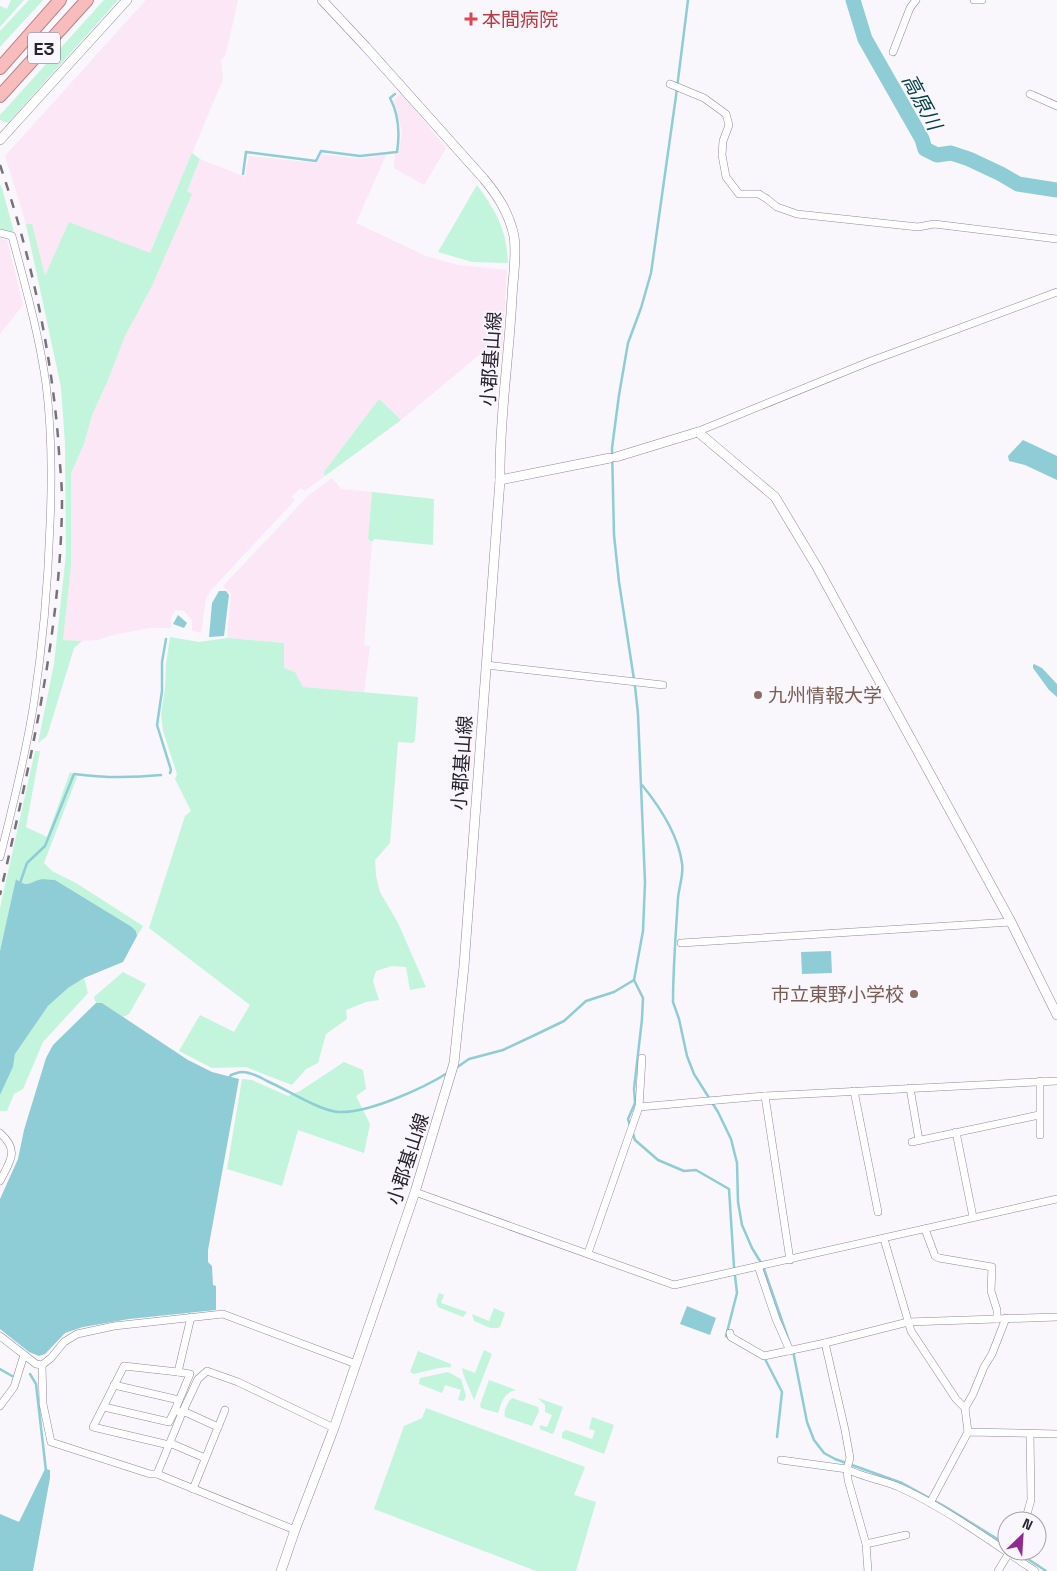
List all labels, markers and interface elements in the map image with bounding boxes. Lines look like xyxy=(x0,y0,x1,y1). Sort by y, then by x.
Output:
place label: 本間病院 xyxy=(482,7,558,32)
marker: 本間病院 xyxy=(464,12,478,26)
road number: E3 xyxy=(28,32,60,64)
water label: 高原川 xyxy=(896,69,949,136)
street label: 小郡基山線 xyxy=(475,311,507,407)
place label: 九州情報大学 xyxy=(768,683,882,708)
marker: 九州情報大学 xyxy=(752,689,764,701)
street label: 小郡基山線 xyxy=(446,715,478,811)
place label: 市立東野小学校 xyxy=(771,982,904,1007)
marker: 市立東野小学校 xyxy=(908,988,920,1000)
street label: 小郡基山線 xyxy=(381,1110,435,1208)
north arrow xyxy=(997,1511,1047,1561)
text: N xyxy=(1019,1514,1036,1534)

